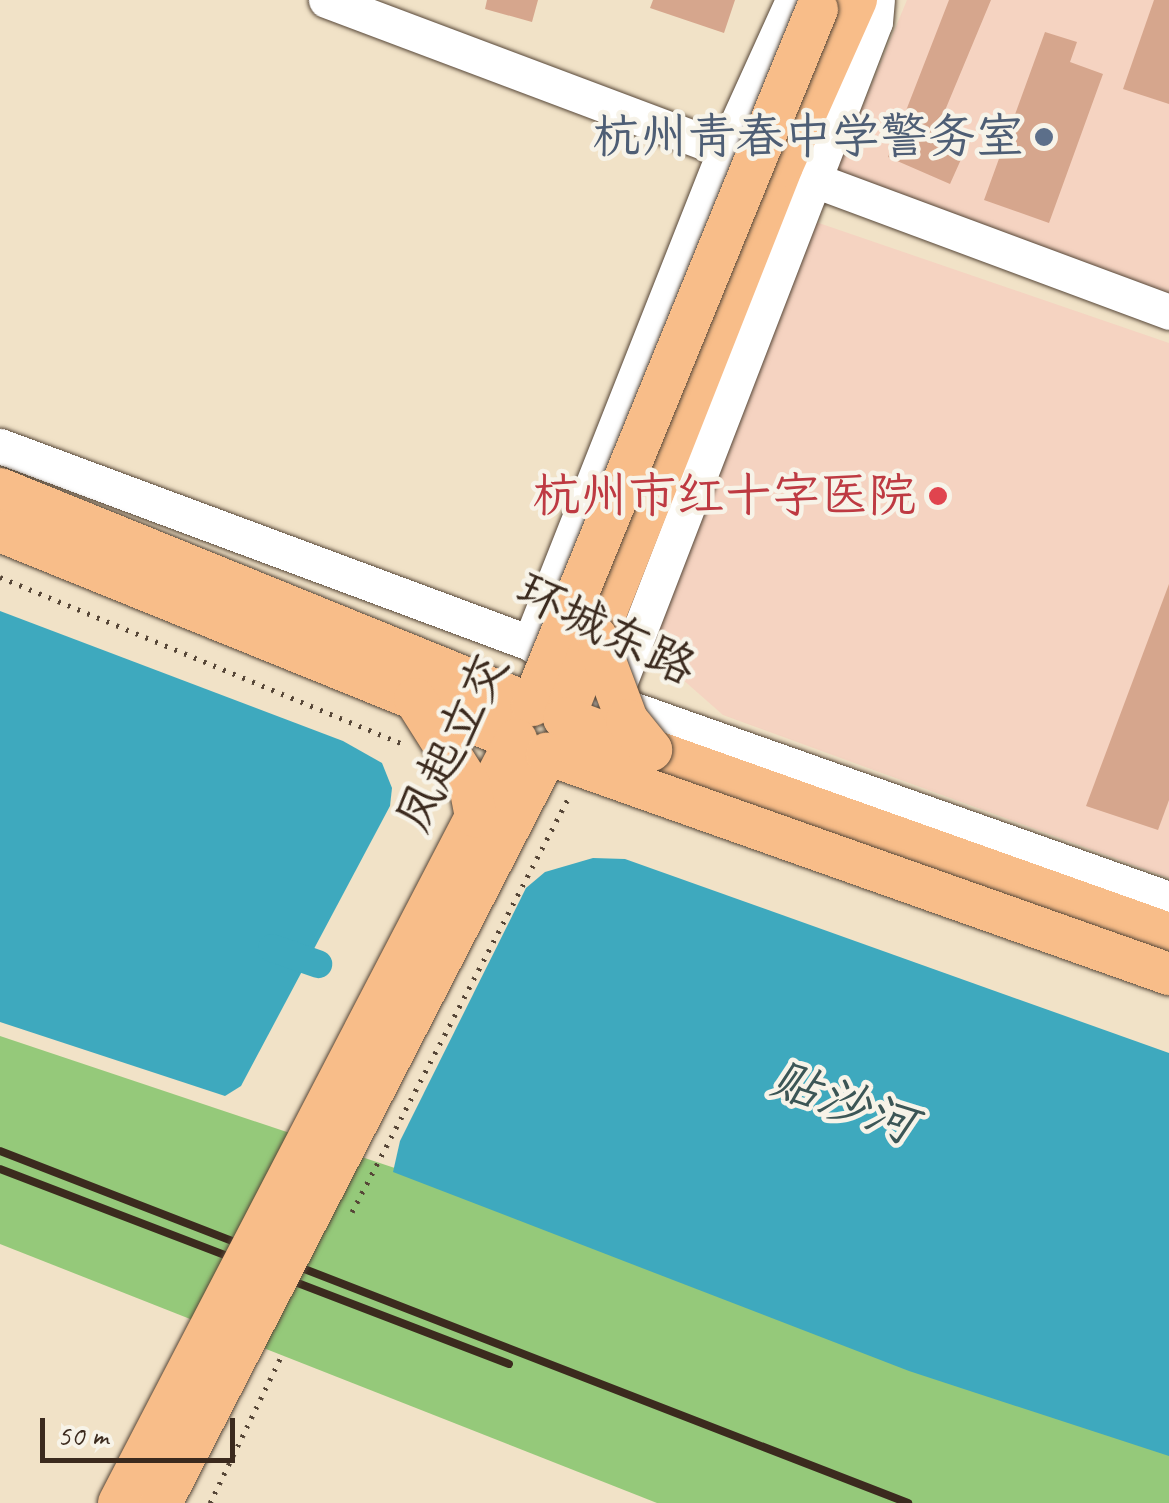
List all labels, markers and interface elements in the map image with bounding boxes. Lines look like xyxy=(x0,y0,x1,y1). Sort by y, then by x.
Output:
place label: 杭州青春中学警务室 xyxy=(592,108,1024,166)
marker: 杭州青春中学警务室 xyxy=(1033,126,1055,148)
place label: 杭州市红十字医院 xyxy=(532,467,916,525)
marker: 杭州市红十字医院 xyxy=(925,483,951,509)
street label: 环城东路 xyxy=(507,561,705,697)
street label: 凤起立交 xyxy=(384,643,520,841)
water label: 贴沙河 xyxy=(762,1048,924,1156)
scale bar xyxy=(45,1398,240,1460)
text: 50 m xyxy=(57,1416,108,1454)

